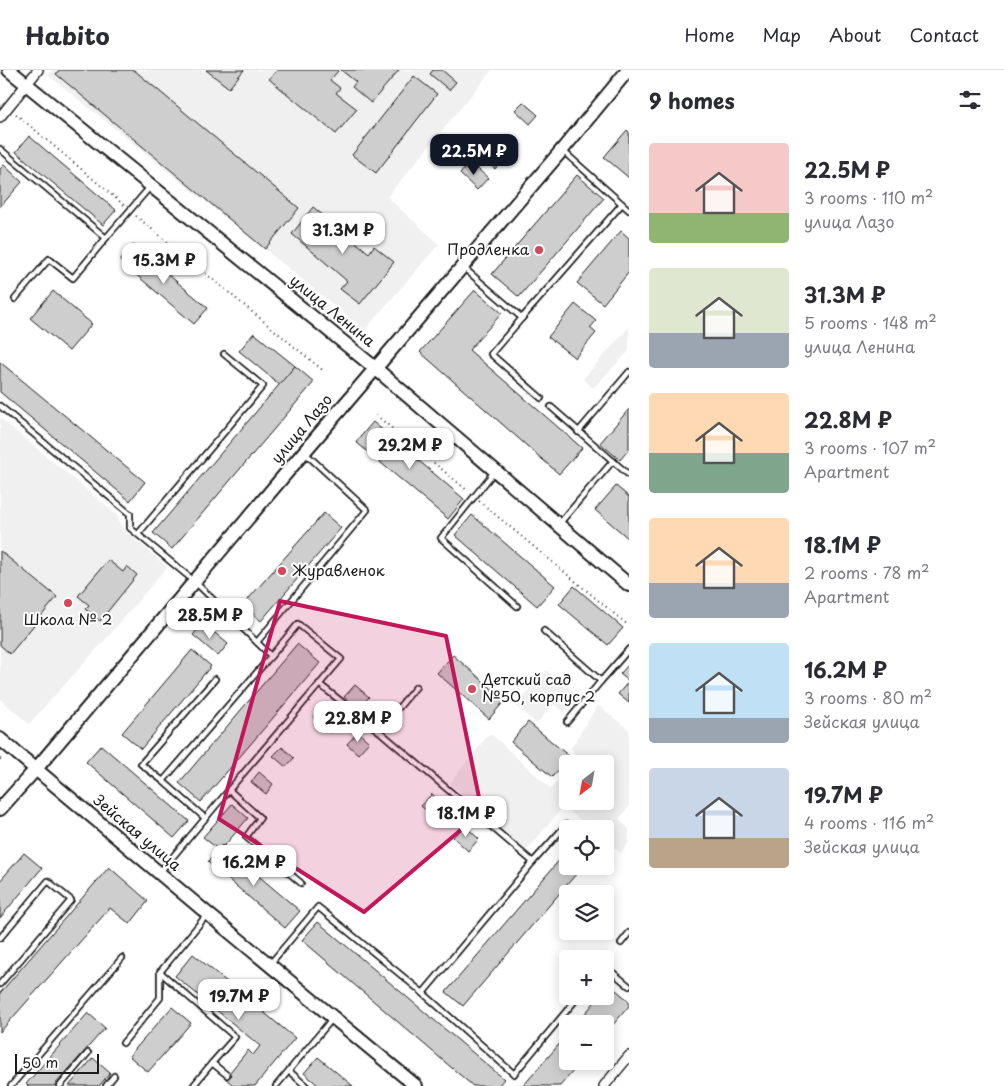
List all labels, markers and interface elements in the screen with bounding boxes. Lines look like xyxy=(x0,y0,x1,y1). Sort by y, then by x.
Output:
text: Habito xyxy=(25,17,110,53)
text: Home xyxy=(684,21,734,48)
text: Map xyxy=(762,21,801,48)
text: About xyxy=(829,21,881,48)
text: Contact xyxy=(909,21,979,48)
text: 9 homes xyxy=(649,84,735,116)
icon: filters xyxy=(956,86,984,114)
pin: 22.5M ₽ xyxy=(428,134,520,176)
text: 22.5M ₽ xyxy=(441,138,507,162)
text: 22.5M ₽ xyxy=(804,153,890,185)
icon: home xyxy=(689,163,749,223)
text: 3 rooms · 110 m² xyxy=(804,185,933,209)
text: улица Лазо xyxy=(804,209,894,233)
pin: 31.3M ₽ xyxy=(297,212,389,255)
text: 31.3M ₽ xyxy=(312,217,374,241)
place label: Продленка xyxy=(447,237,530,260)
pin: 15.3M ₽ xyxy=(118,242,210,285)
marker: Продленка xyxy=(533,244,545,256)
text: 15.3M ₽ xyxy=(133,247,195,271)
street label: улица Ленина xyxy=(285,268,381,352)
text: 31.3M ₽ xyxy=(804,278,885,310)
icon: home xyxy=(689,288,749,348)
text: 5 rooms · 148 m² xyxy=(804,310,937,334)
text: улица Ленина xyxy=(804,334,915,358)
street label: улица Лазо xyxy=(265,388,337,468)
text: 22.8M ₽ xyxy=(804,403,892,435)
icon: home xyxy=(689,413,749,473)
pin: 29.2M ₽ xyxy=(364,428,456,470)
text: 29.2M ₽ xyxy=(378,432,442,456)
text: 3 rooms · 107 m² xyxy=(804,435,936,459)
text: Apartment xyxy=(804,459,889,483)
text: 18.1M ₽ xyxy=(804,528,881,560)
icon: home xyxy=(689,538,749,598)
place label: Журавленок xyxy=(292,558,385,581)
text: 2 rooms · 78 m² xyxy=(804,560,930,584)
marker: Журавленок xyxy=(276,565,288,577)
text: Apartment xyxy=(804,584,889,608)
marker: Школа № 2 xyxy=(62,597,74,609)
pin: 28.5M ₽ xyxy=(164,598,256,640)
text: 28.5M ₽ xyxy=(177,602,243,626)
place label: Школа № 2 xyxy=(24,607,112,630)
text: 16.2M ₽ xyxy=(804,653,887,685)
icon: home xyxy=(689,663,749,723)
place label: Детский сад №50, корпус 2 xyxy=(481,667,595,707)
marker: Детский сад №50, корпус 2 xyxy=(466,683,478,695)
text: 3 rooms · 80 m² xyxy=(804,685,932,709)
pin: 22.8M ₽ xyxy=(312,700,404,743)
text: 22.8M ₽ xyxy=(325,705,392,729)
text: Зейская улица xyxy=(804,709,920,733)
north arrow xyxy=(559,755,614,810)
map controls xyxy=(559,755,614,1070)
text: 19.7M ₽ xyxy=(804,778,883,810)
street label: Зейская улица xyxy=(89,788,187,876)
icon: home xyxy=(689,788,749,848)
pin: 18.1M ₽ xyxy=(420,796,512,838)
text: 18.1M ₽ xyxy=(437,800,495,824)
text: 4 rooms · 116 m² xyxy=(804,810,934,834)
button: locate xyxy=(559,820,614,875)
text: Зейская улица xyxy=(804,834,920,858)
pin: 16.2M ₽ xyxy=(208,844,300,887)
text: 16.2M ₽ xyxy=(222,849,286,873)
button: layers xyxy=(559,885,614,940)
button: + xyxy=(559,950,614,1005)
pin: 19.7M ₽ xyxy=(193,978,285,1021)
text: 19.7M ₽ xyxy=(209,983,269,1007)
button: − xyxy=(559,1015,614,1070)
scale bar xyxy=(15,1051,99,1074)
text: 50 m xyxy=(22,1052,58,1073)

